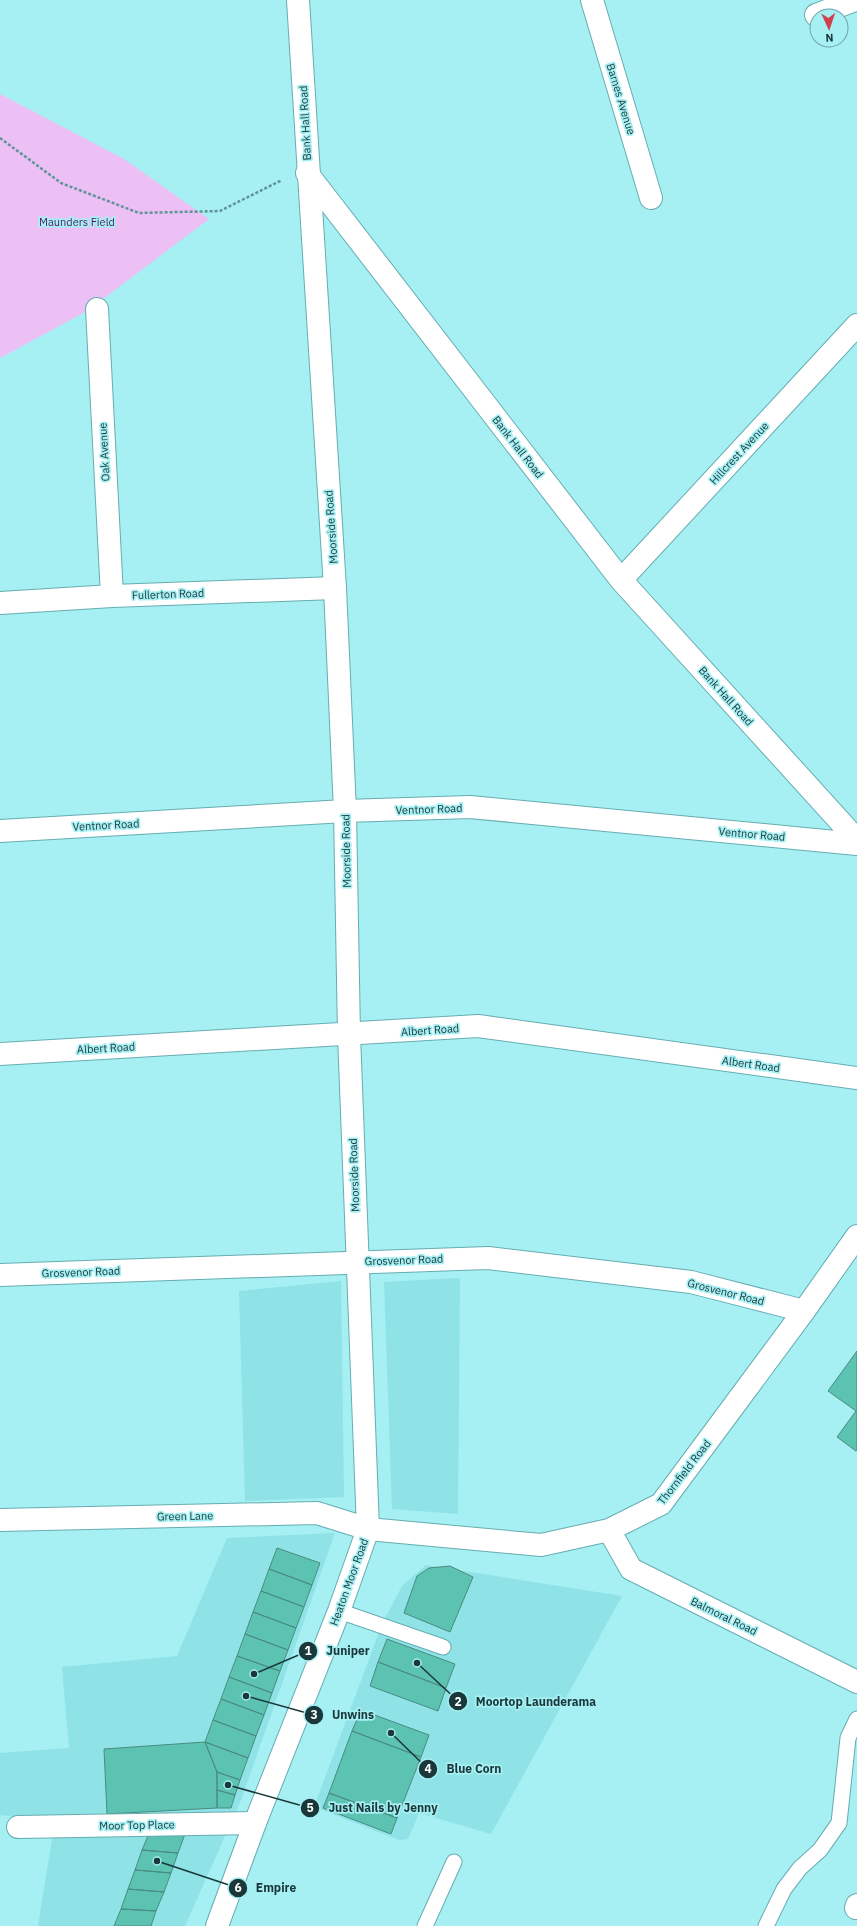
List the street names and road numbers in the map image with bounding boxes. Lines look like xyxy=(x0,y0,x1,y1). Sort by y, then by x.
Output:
street label: Barnes Avenue xyxy=(603,62,639,136)
street label: Bank Hall Road xyxy=(296,85,314,161)
street label: Bank Hall Road xyxy=(489,413,547,481)
street label: Hillcrest Avenue xyxy=(706,419,772,487)
street label: Oak Avenue xyxy=(95,422,113,482)
street label: Moorside Road xyxy=(321,490,341,564)
street label: Fullerton Road xyxy=(132,586,204,602)
street label: Bank Hall Road xyxy=(696,663,756,729)
street label: Ventnor Road xyxy=(395,801,463,817)
street label: Moorside Road xyxy=(338,814,354,888)
street label: Ventnor Road xyxy=(72,816,140,834)
street label: Ventnor Road xyxy=(718,824,786,844)
street label: Albert Road xyxy=(400,1021,460,1039)
street label: Albert Road xyxy=(77,1039,135,1057)
street label: Albert Road xyxy=(721,1053,781,1075)
street label: Moorside Road xyxy=(346,1138,362,1212)
street label: Grosvenor Road xyxy=(364,1252,444,1268)
street label: Grosvenor Road xyxy=(41,1264,121,1280)
street label: Grosvenor Road xyxy=(686,1276,766,1308)
street label: Thornfield Road xyxy=(654,1437,714,1507)
street label: Green Lane xyxy=(157,1509,213,1523)
street label: Heaton Moor Road xyxy=(327,1537,371,1627)
street label: Balmoral Road xyxy=(688,1594,760,1638)
street label: Moor Top Place xyxy=(99,1817,175,1833)

